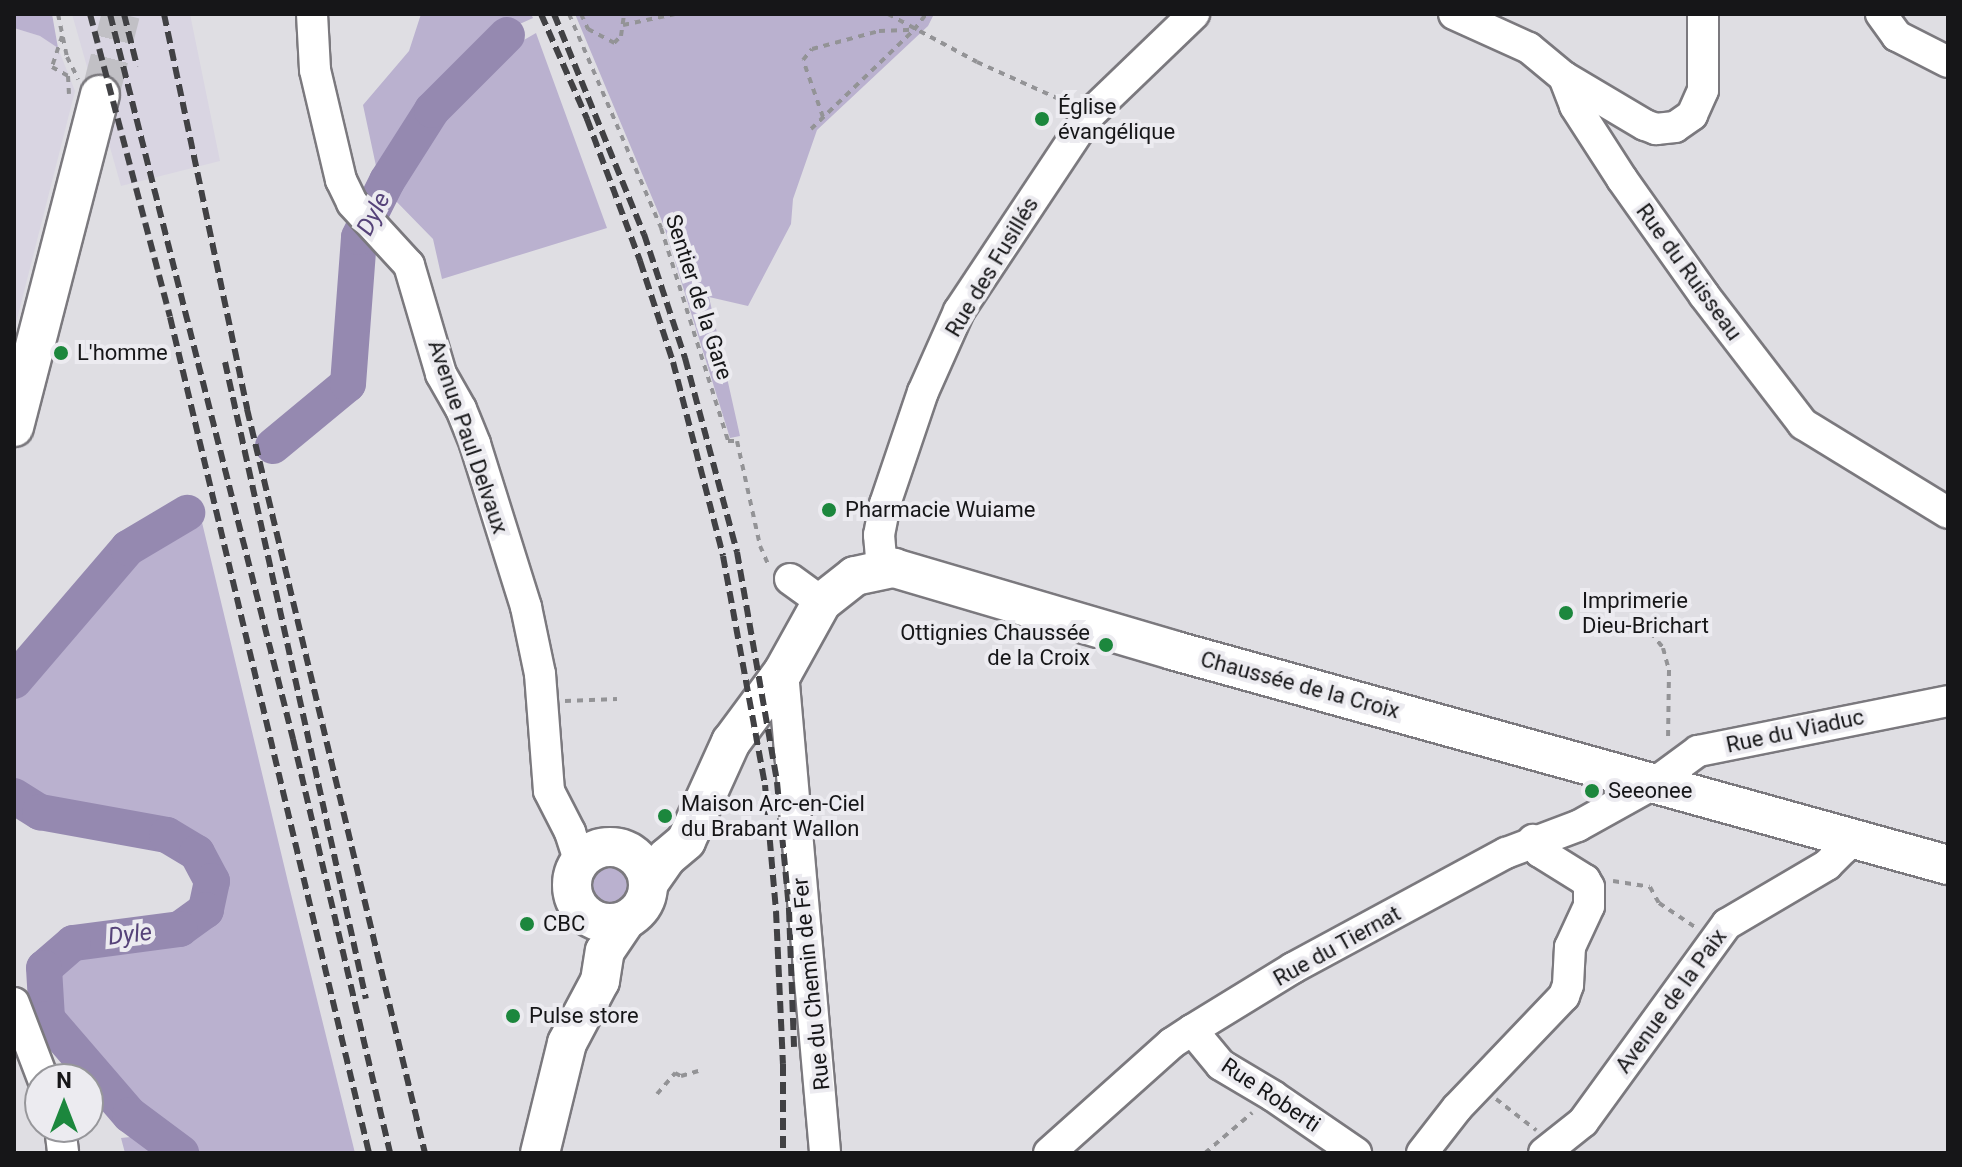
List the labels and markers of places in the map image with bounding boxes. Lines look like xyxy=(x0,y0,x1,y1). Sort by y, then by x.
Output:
place label: Église évangélique xyxy=(1058,93,1175,144)
marker: Église évangélique xyxy=(1033,110,1051,128)
place label: L'homme xyxy=(77,340,168,366)
marker: L'homme xyxy=(52,344,70,362)
place label: Pharmacie Wuiame xyxy=(845,497,1035,523)
marker: Pharmacie Wuiame xyxy=(820,501,838,519)
place label: Imprimerie Dieu-Brichart xyxy=(1582,587,1709,638)
marker: Imprimerie Dieu-Brichart xyxy=(1557,604,1575,622)
place label: Ottignies Chaussée de la Croix xyxy=(900,619,1090,670)
marker: Ottignies Chaussée de la Croix xyxy=(1097,636,1115,654)
place label: Seeonee xyxy=(1608,778,1692,804)
marker: Seeonee xyxy=(1583,782,1601,800)
place label: Maison Arc-en-Ciel du Brabant Wallon xyxy=(681,790,865,842)
marker: Maison Arc-en-Ciel du Brabant Wallon xyxy=(656,807,674,825)
place label: CBC xyxy=(543,911,585,937)
marker: CBC xyxy=(518,915,536,933)
place label: Pulse store xyxy=(529,1003,639,1029)
marker: Pulse store xyxy=(504,1007,522,1025)

